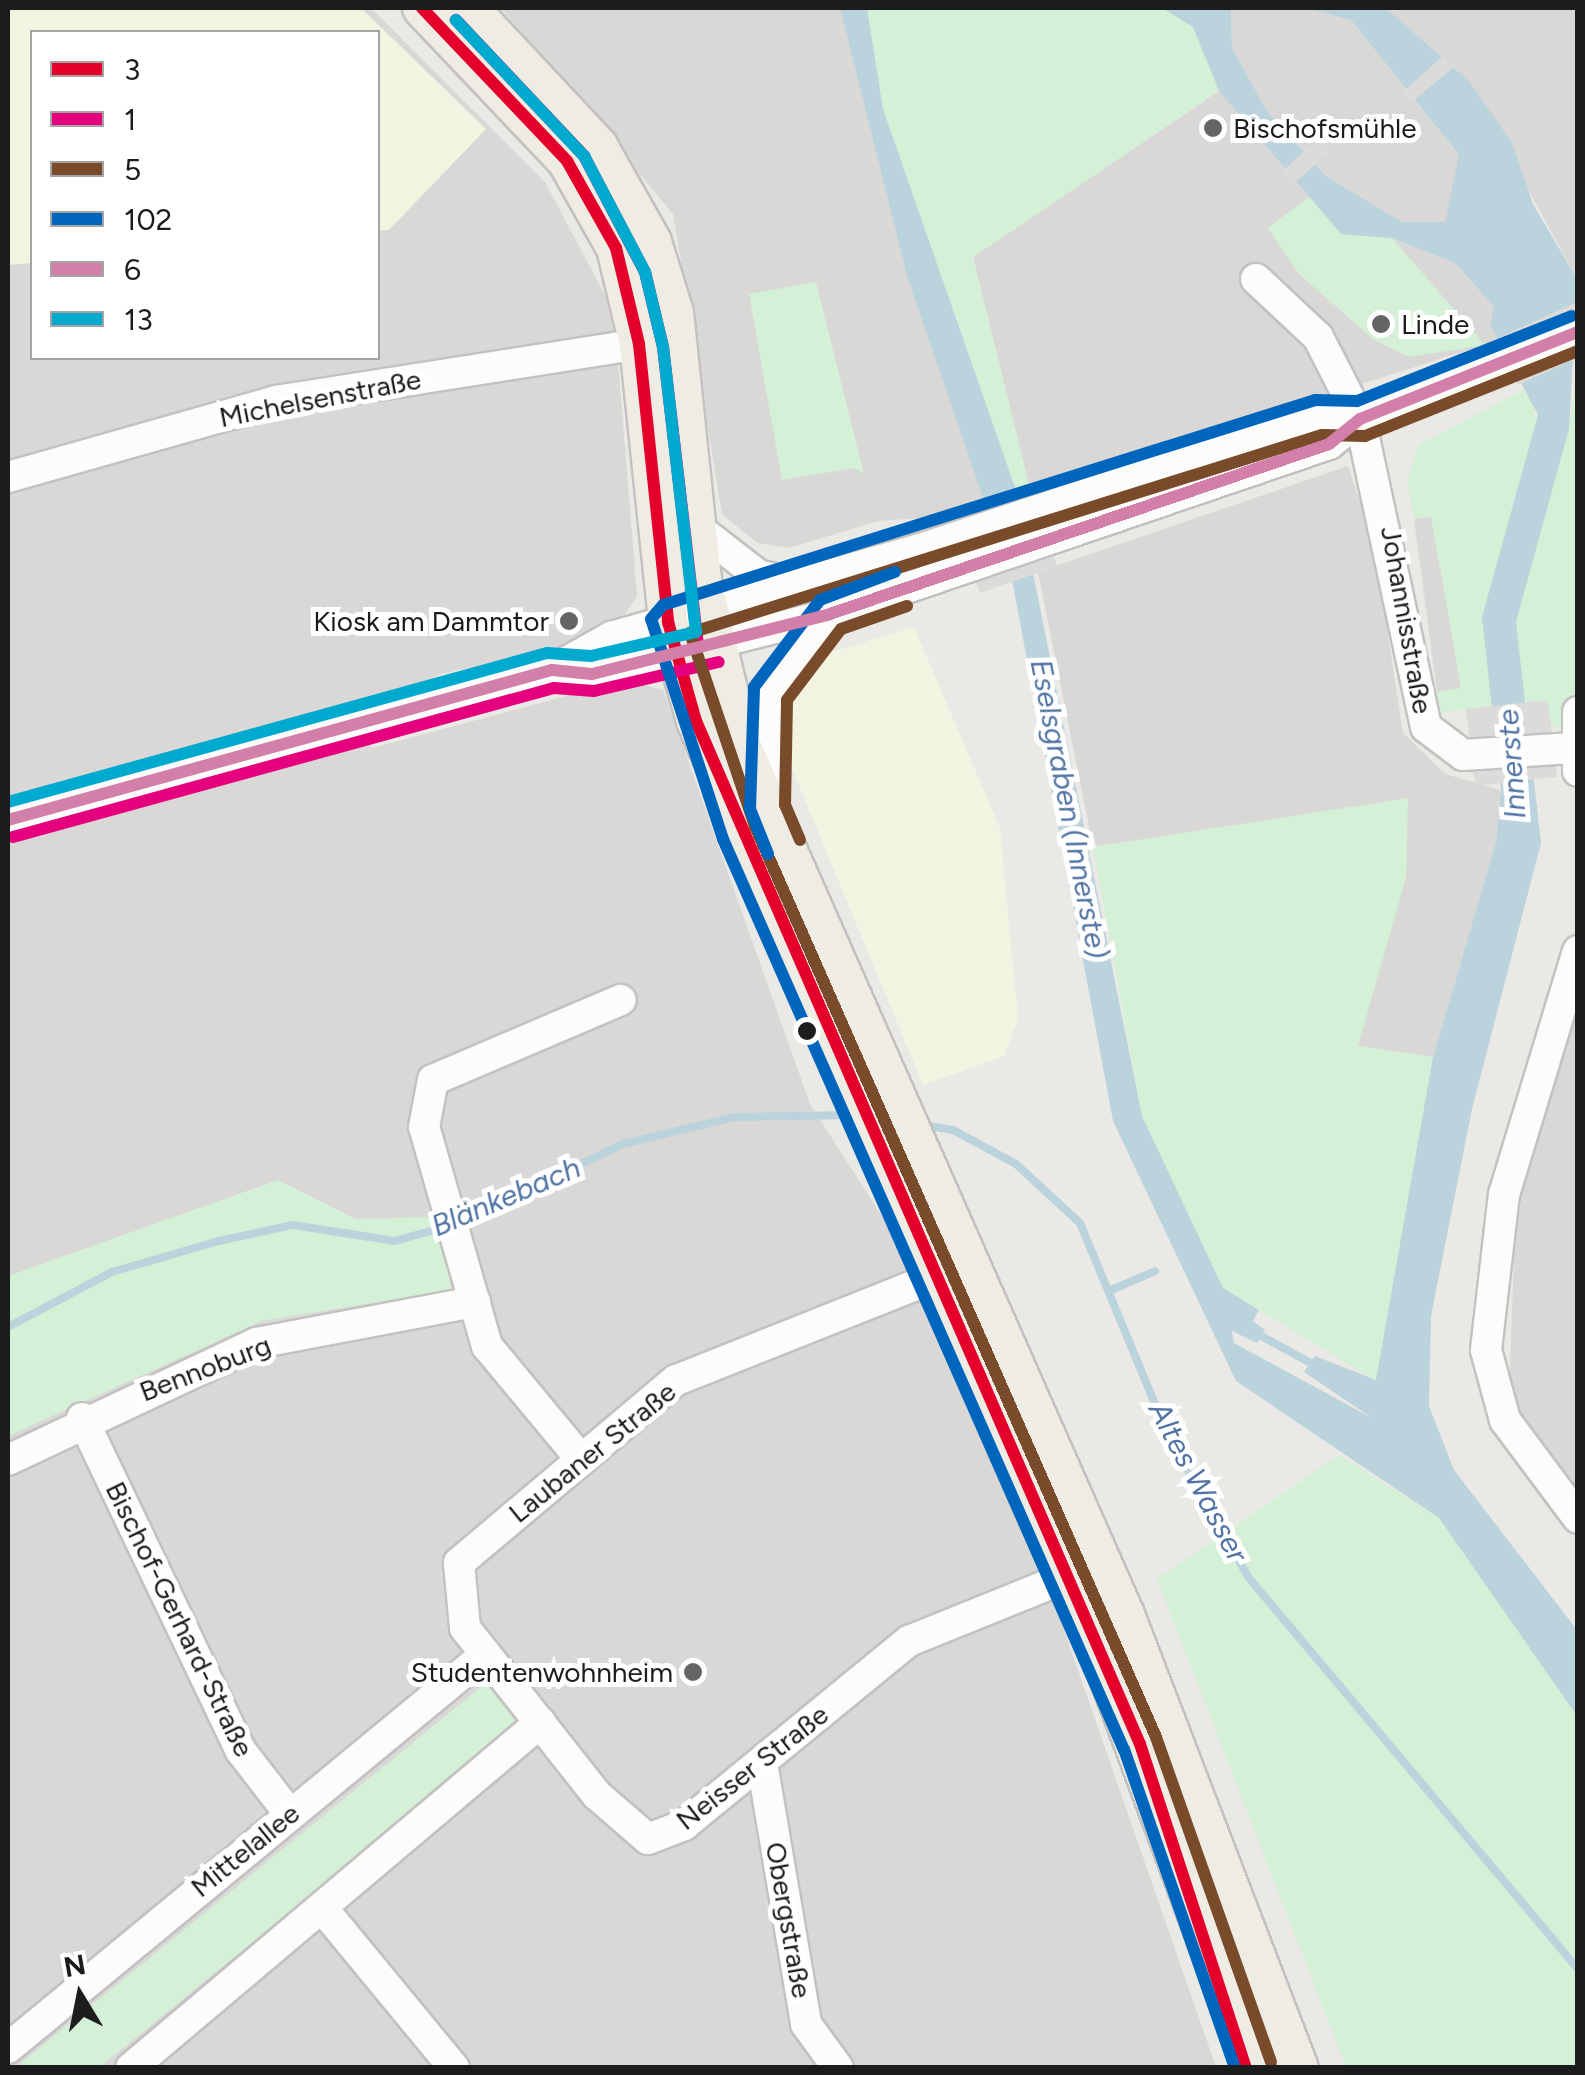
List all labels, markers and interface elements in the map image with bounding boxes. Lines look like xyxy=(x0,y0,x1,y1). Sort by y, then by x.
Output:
legend xyxy=(30,30,380,360)
text: 3 xyxy=(124,51,140,88)
text: 1 xyxy=(124,101,136,138)
place label: Bischofsmühle xyxy=(1233,111,1417,145)
marker: Bischofsmühle xyxy=(1202,117,1224,139)
text: 5 xyxy=(124,151,141,188)
text: 102 xyxy=(124,201,172,238)
text: 6 xyxy=(124,251,141,288)
text: 13 xyxy=(124,301,153,338)
place label: Linde xyxy=(1401,307,1469,341)
marker: Linde xyxy=(1370,313,1392,335)
street label: Michelsenstraße xyxy=(216,362,424,434)
street label: Johannisstraße xyxy=(1374,524,1440,716)
place label: Kiosk am Dammtor xyxy=(313,604,549,638)
marker: Kiosk am Dammtor xyxy=(558,610,580,632)
water label: Eselsgraben (Innerste) xyxy=(1022,656,1116,962)
water label: Innerste xyxy=(1490,708,1534,820)
unlabelled marker xyxy=(797,1021,817,1041)
water label: Blänkebach xyxy=(426,1150,586,1244)
street label: Bennoburg xyxy=(135,1328,275,1408)
street label: Laubaner Straße xyxy=(502,1374,682,1530)
water label: Altes Wasser xyxy=(1141,1396,1255,1568)
street label: Bischof-Gerhard-Straße xyxy=(99,1476,261,1762)
place label: Studentenwohnheim xyxy=(411,1655,673,1689)
marker: Studentenwohnheim xyxy=(682,1661,704,1683)
street label: Neisser Straße xyxy=(669,1697,835,1837)
street label: Mittelallee xyxy=(184,1796,306,1904)
street label: Obergstraße xyxy=(759,1839,819,2001)
north arrow xyxy=(30,1945,130,2045)
text: N xyxy=(61,1947,88,1984)

